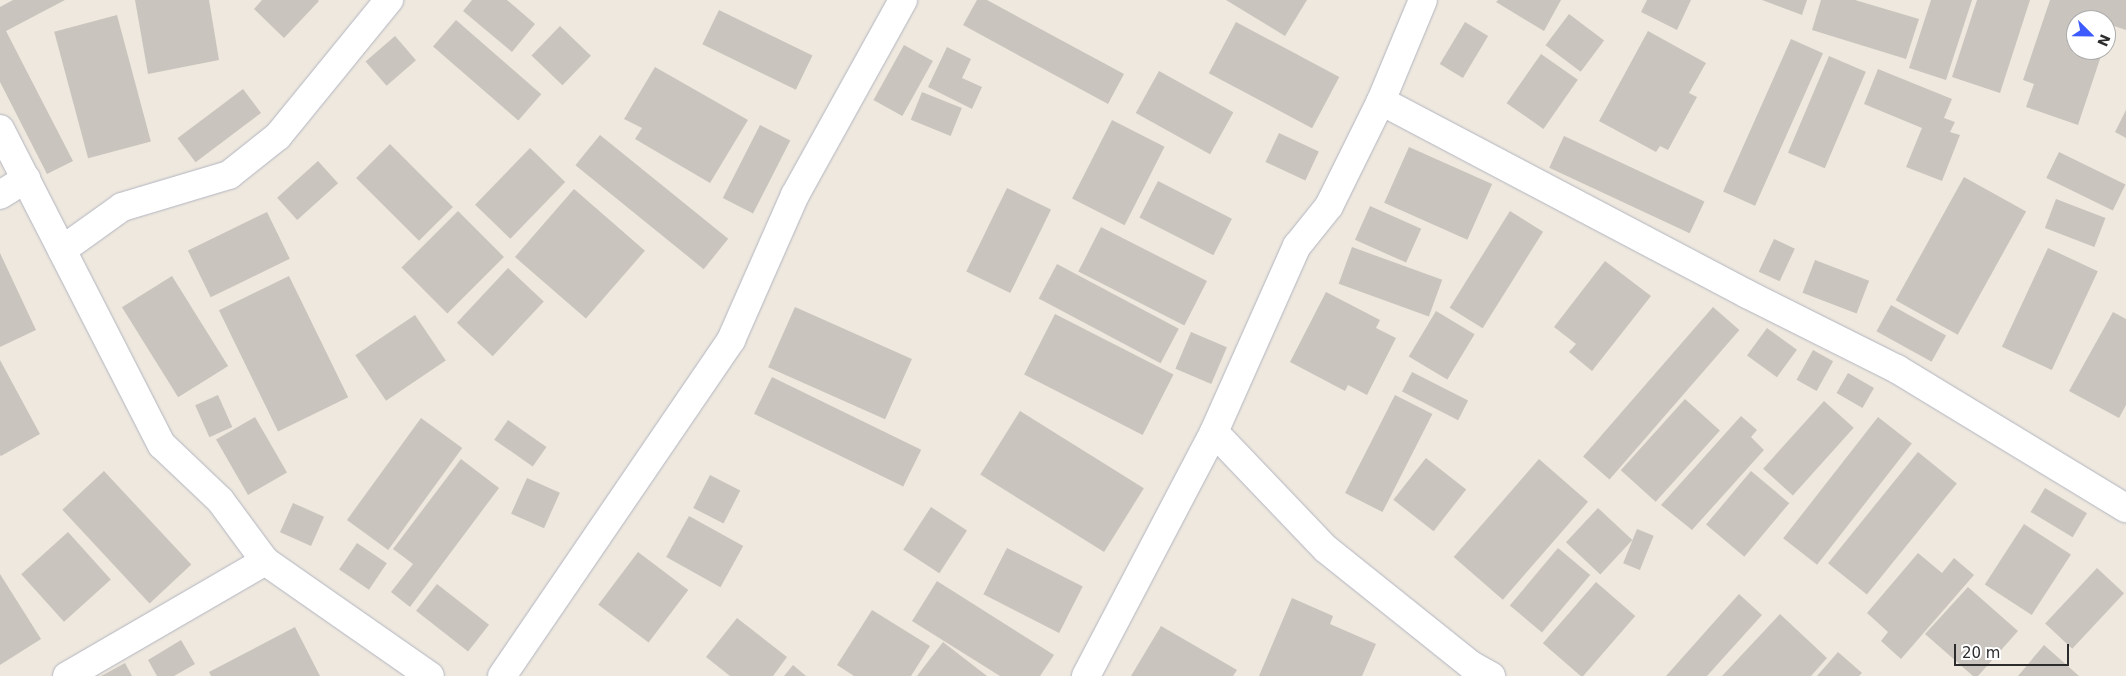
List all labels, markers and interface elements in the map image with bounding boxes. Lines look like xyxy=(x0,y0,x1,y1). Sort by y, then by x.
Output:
north arrow xyxy=(2066,10,2116,60)
text: N xyxy=(2094,32,2114,49)
scale bar xyxy=(1956,634,2071,666)
text: 20 m xyxy=(1962,644,2000,662)

